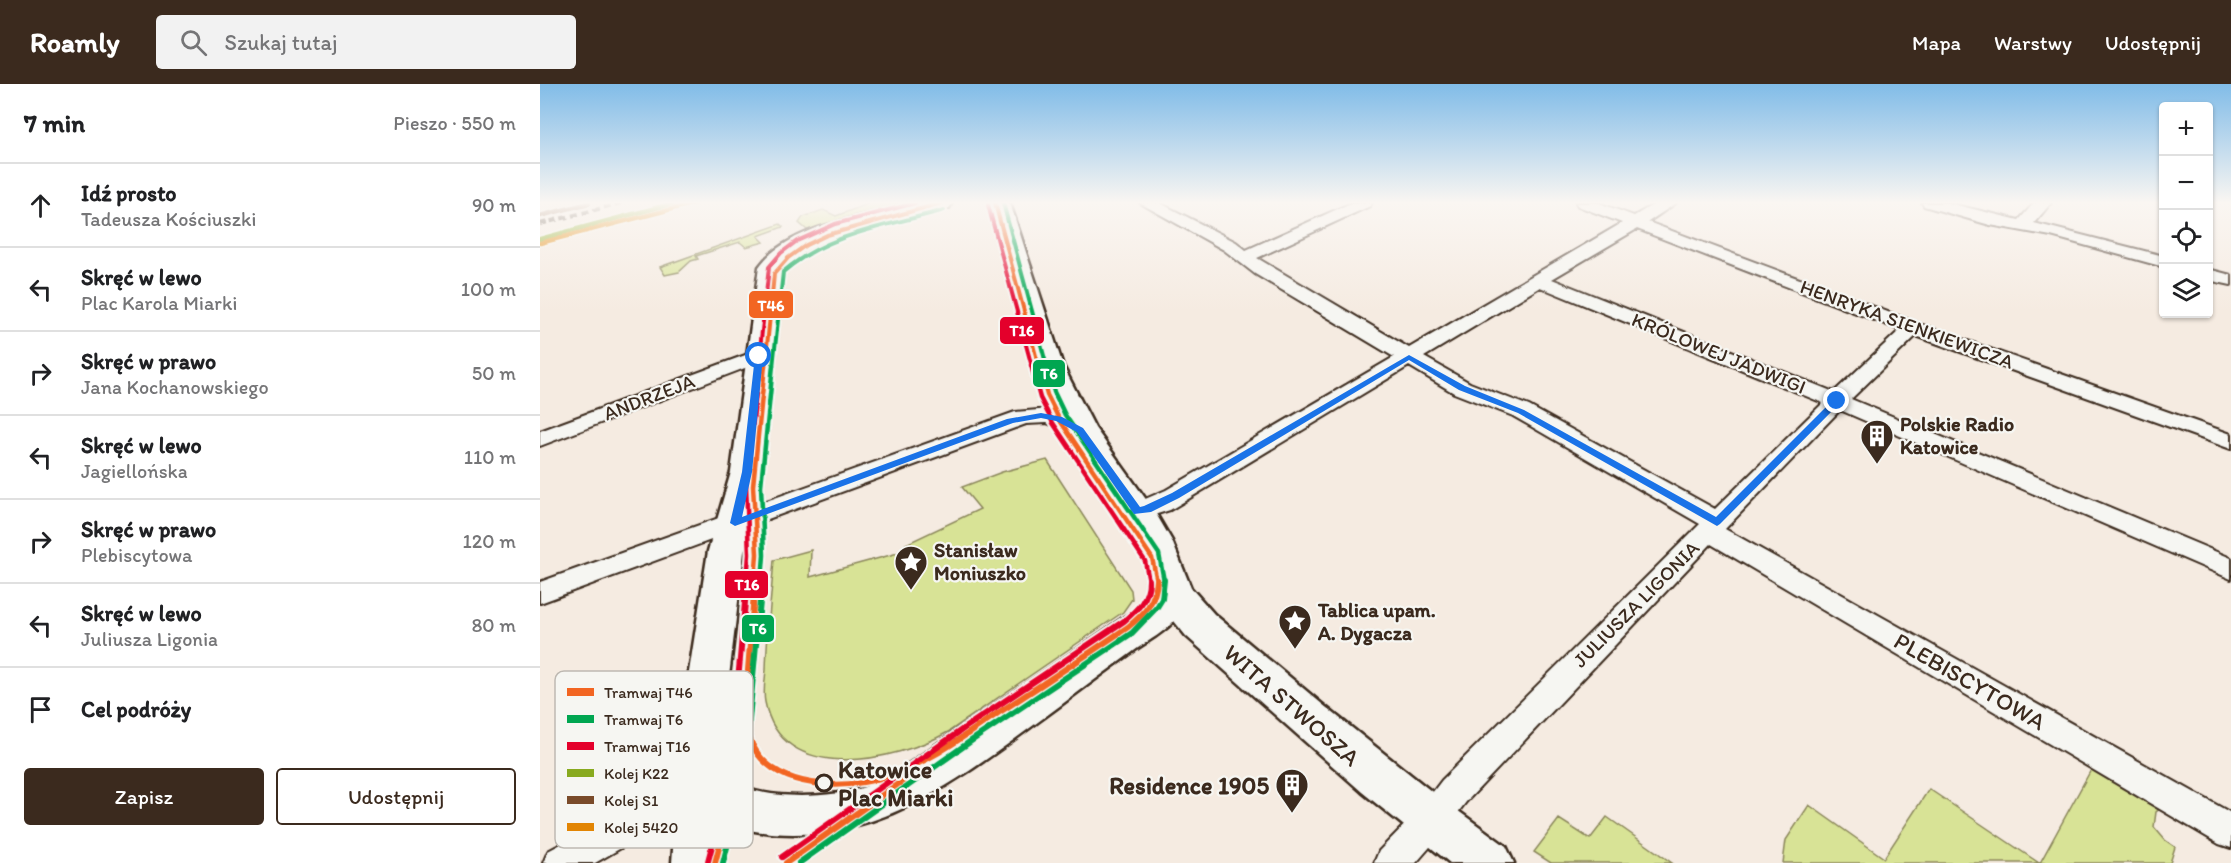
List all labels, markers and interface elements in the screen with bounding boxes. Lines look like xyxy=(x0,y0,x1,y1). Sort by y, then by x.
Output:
search box xyxy=(156,15,576,69)
text: Roamly xyxy=(30,25,120,59)
icon: search xyxy=(177,26,210,59)
text: Szukaj tutaj xyxy=(225,29,337,56)
text: Mapa xyxy=(1912,30,1961,55)
text: Warstwy xyxy=(1994,30,2072,55)
text: Udostępnij xyxy=(2105,30,2201,55)
map controls xyxy=(2159,102,2213,318)
button: + xyxy=(2159,102,2213,156)
text: 7 min xyxy=(24,107,85,139)
text: Pieszo · 550 m xyxy=(393,111,516,135)
button: − xyxy=(2159,156,2213,210)
text: Idź prosto xyxy=(81,180,177,207)
icon: ahead xyxy=(24,189,57,222)
text: 90 m xyxy=(472,193,516,217)
text: Tadeusza Kościuszki xyxy=(81,207,256,231)
button: locate xyxy=(2159,210,2213,264)
text: Skręć w lewo xyxy=(81,264,202,291)
button: layers xyxy=(2159,264,2213,318)
icon: left xyxy=(24,273,57,306)
street label: HENRYKA SIENKIEWICZA xyxy=(1797,274,2017,374)
text: 100 m xyxy=(461,277,516,301)
line badge: T46 xyxy=(748,290,794,319)
text: Plac Karola Miarki xyxy=(81,291,237,315)
text: T46 xyxy=(756,296,785,315)
street label: KRÓLOWEJ JADWIGI xyxy=(1628,307,1810,399)
line badge: T16 xyxy=(999,316,1045,345)
text: T16 xyxy=(1009,321,1035,340)
route start xyxy=(745,342,771,368)
text: Skręć w prawo xyxy=(81,348,216,375)
icon: right xyxy=(24,357,57,390)
line badge: T6 xyxy=(1032,359,1066,388)
text: 50 m xyxy=(472,361,516,385)
text: T6 xyxy=(1039,364,1058,383)
street label: ANDRZEJA xyxy=(600,369,698,425)
text: Jana Kochanowskiego xyxy=(81,375,269,399)
route end xyxy=(1823,387,1849,413)
place label: Polskie Radio Katowice xyxy=(1900,412,2014,459)
building icon: Polskie Radio Katowice xyxy=(1859,418,1895,465)
text: Skręć w lewo xyxy=(81,432,202,459)
icon: left xyxy=(24,441,57,474)
text: 110 m xyxy=(464,445,516,469)
text: Jagiellońska xyxy=(81,459,188,483)
text: Skręć w prawo xyxy=(81,516,216,543)
icon: right xyxy=(24,525,57,558)
text: 120 m xyxy=(463,529,516,553)
street label: JULIUSZA LIGONIA xyxy=(1568,536,1704,672)
place label: Stanisław Moniuszko xyxy=(934,538,1026,585)
text: Plebiscytowa xyxy=(81,543,193,567)
place icon: Stanisław Moniuszko xyxy=(893,544,929,591)
line badge: T16 xyxy=(724,570,769,599)
text: T16 xyxy=(734,575,760,594)
place label: Tablica upam. A. Dygacza xyxy=(1317,598,1436,646)
text: Skręć w lewo xyxy=(81,600,202,627)
place icon: Tablica upam. A. Dygacza xyxy=(1277,603,1313,650)
icon: left xyxy=(24,609,57,642)
text: 80 m xyxy=(471,613,516,637)
line badge: T6 xyxy=(741,614,775,643)
text: T6 xyxy=(748,619,767,638)
street label: PLEBISCYTOWA xyxy=(1889,626,2051,736)
text: Juliusza Ligonia xyxy=(81,627,218,651)
street label: WITA STWOSZA xyxy=(1218,638,1366,772)
legend xyxy=(555,671,753,848)
text: Tramwaj T46 xyxy=(604,683,693,702)
icon: arrive xyxy=(24,693,57,726)
text: Cel podróży xyxy=(81,696,191,723)
text: Tramwaj T6 xyxy=(604,710,683,729)
text: Tramwaj T16 xyxy=(604,737,691,756)
place label: Katowice Plac Miarki xyxy=(838,755,953,812)
text: Kolej K22 xyxy=(604,764,669,783)
building icon: Residence 1905 xyxy=(1274,767,1310,814)
button: Zapisz xyxy=(24,768,264,825)
button: Udostępnij xyxy=(276,768,516,825)
place label: Residence 1905 xyxy=(1109,771,1269,800)
marker: Katowice Plac Miarki xyxy=(815,774,833,792)
text: Kolej S1 xyxy=(604,791,659,810)
text: Kolej 5420 xyxy=(604,818,678,837)

